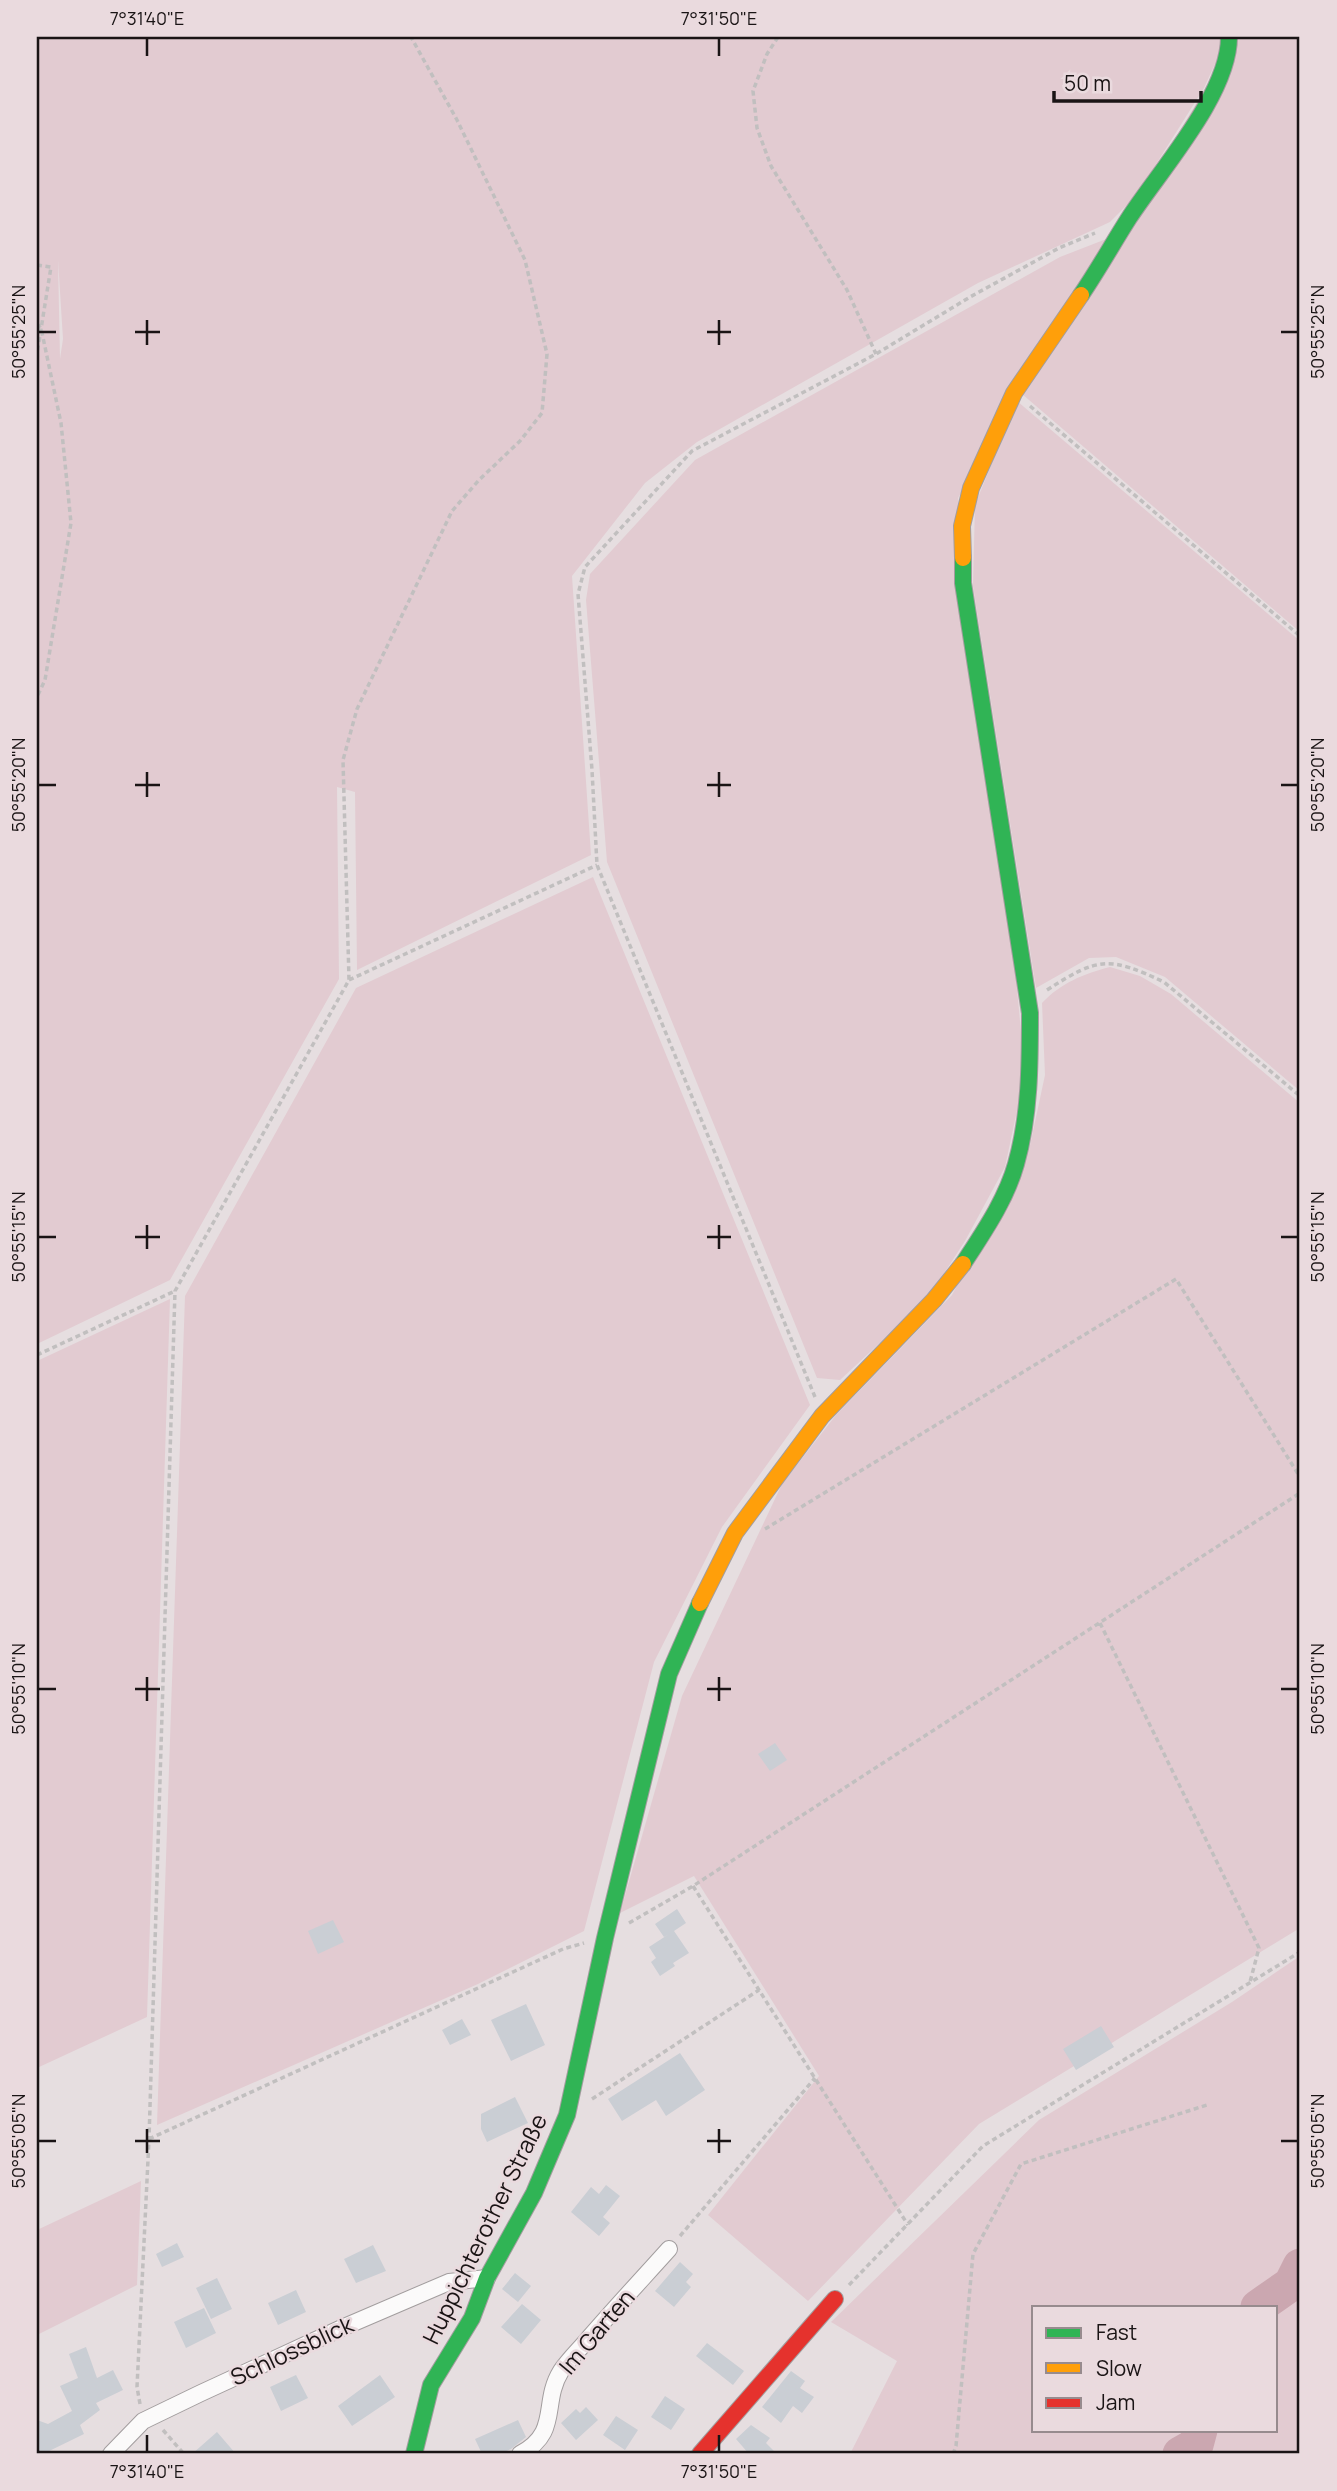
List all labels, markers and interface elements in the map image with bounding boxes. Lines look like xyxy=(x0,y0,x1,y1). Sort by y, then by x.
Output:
text: 7°31'40"E xyxy=(110,6,184,30)
text: 7°31'50"E xyxy=(681,6,757,30)
scale bar xyxy=(1054,60,1200,104)
text: 50 m xyxy=(1064,69,1111,97)
text: 50°55'25"N xyxy=(6,285,30,379)
text: 50°55'25"N xyxy=(1305,285,1329,379)
text: 50°55'20"N xyxy=(6,738,30,832)
text: 50°55'20"N xyxy=(1305,738,1329,832)
text: 50°55'15"N xyxy=(6,1192,30,1282)
text: 50°55'15"N xyxy=(1305,1192,1329,1282)
text: 50°55'10"N xyxy=(6,1643,30,1735)
text: 50°55'10"N xyxy=(1305,1643,1329,1735)
text: 50°55'05"N xyxy=(6,2094,30,2188)
text: 50°55'05"N xyxy=(1305,2094,1329,2188)
street label: Huppichterother Straße xyxy=(414,2108,554,2349)
street label: Im Garten xyxy=(551,2282,641,2381)
legend xyxy=(1032,2306,1278,2432)
street label: Schlossblick xyxy=(225,2307,359,2393)
text: Fast xyxy=(1096,2318,1137,2346)
text: Slow xyxy=(1096,2354,1142,2382)
text: Jam xyxy=(1096,2388,1135,2416)
text: 7°31'40"E xyxy=(110,2459,184,2483)
text: 7°31'50"E xyxy=(681,2459,757,2483)

